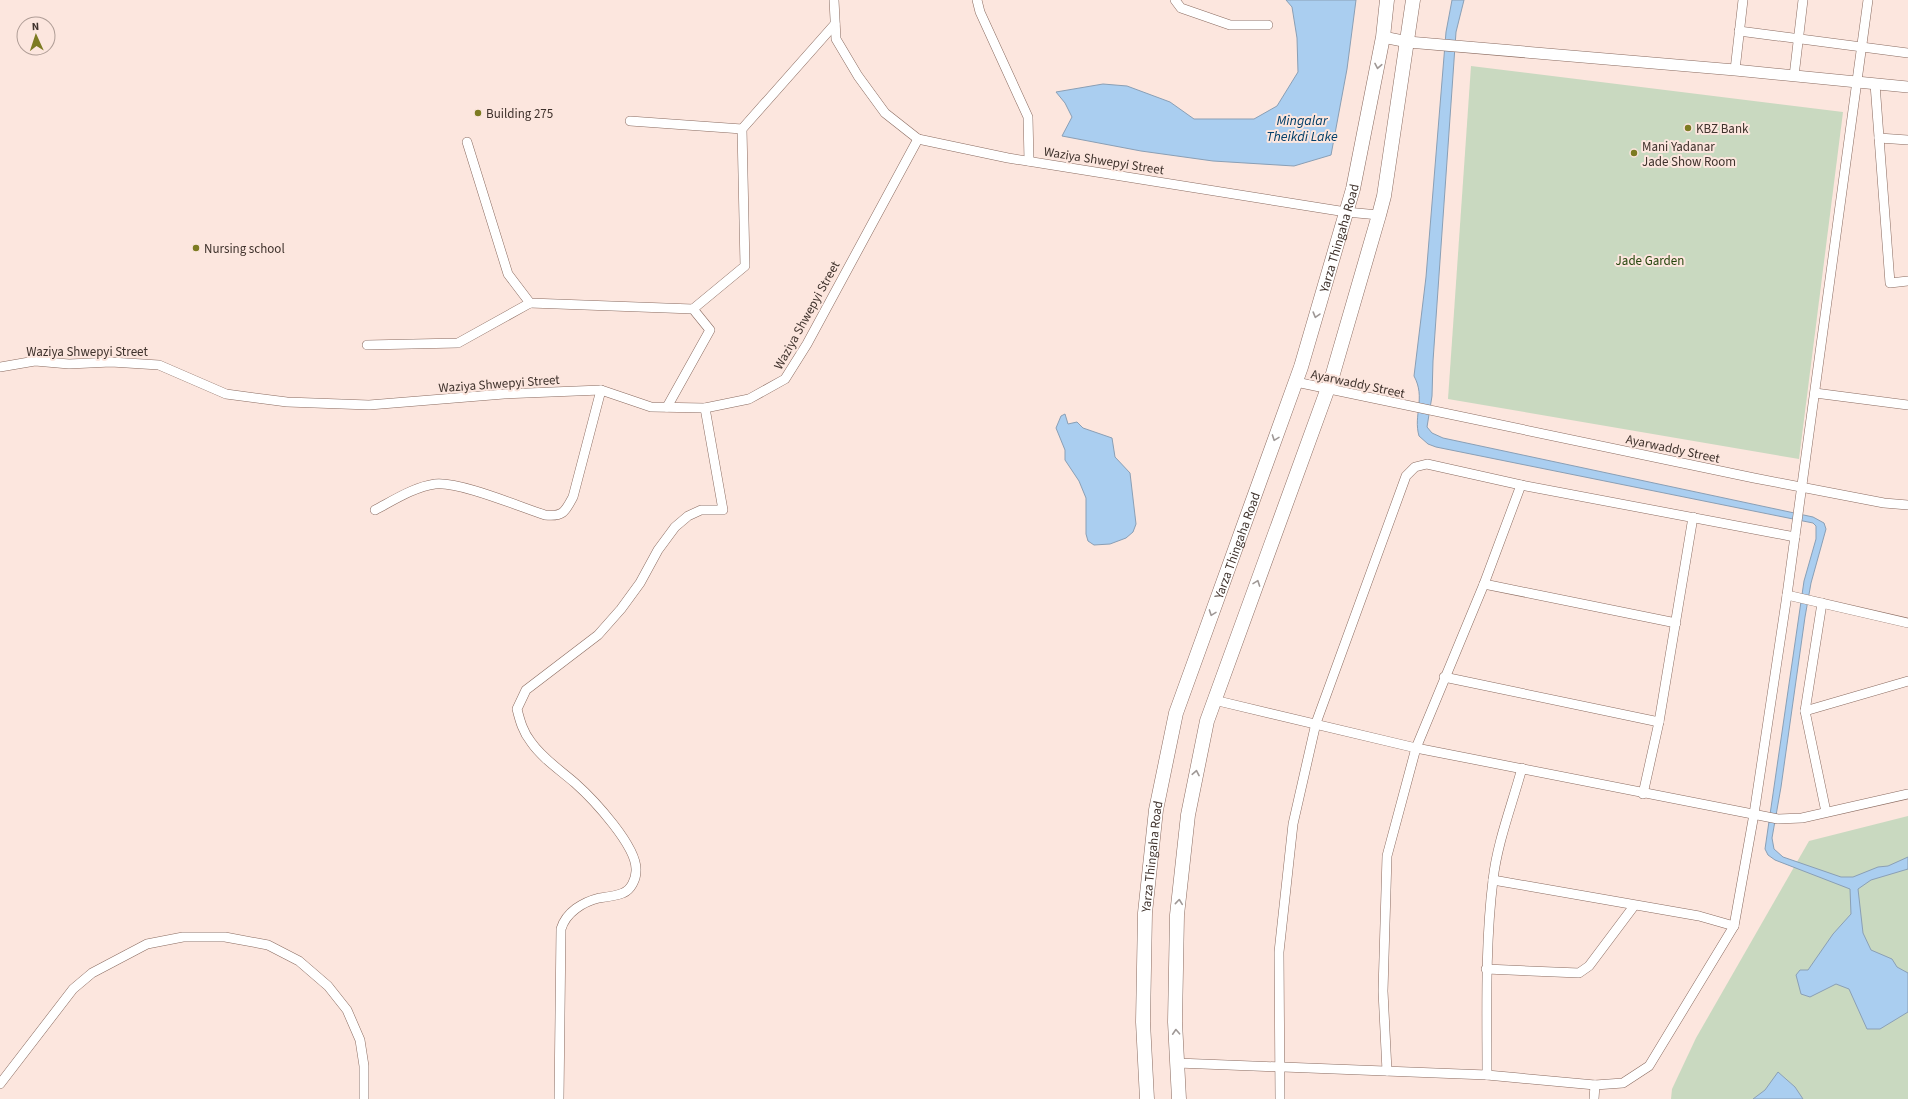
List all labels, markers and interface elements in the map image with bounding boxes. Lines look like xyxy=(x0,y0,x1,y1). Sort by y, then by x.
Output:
north arrow xyxy=(16,16,56,56)
text: N xyxy=(31,19,40,34)
one-way arrow xyxy=(1374,63,1382,69)
place label: Building 275 xyxy=(486,105,553,123)
marker: Building 275 xyxy=(473,108,483,118)
water label: Mingalar Theikdi Lake xyxy=(1266,111,1338,147)
place label: KBZ Bank xyxy=(1696,120,1749,138)
marker: KBZ Bank xyxy=(1683,123,1693,133)
place label: Mani Yadanar Jade Show Room xyxy=(1642,138,1736,171)
street label: Waziya Shwepyi Street xyxy=(1042,143,1166,179)
marker: Mani Yadanar Jade Show Room xyxy=(1629,148,1639,158)
street label: Yarza Thingaha Road xyxy=(1315,183,1364,296)
place label: Nursing school xyxy=(204,240,285,258)
marker: Nursing school xyxy=(191,243,201,253)
park label: Jade Garden xyxy=(1616,252,1684,270)
street label: Waziya Shwepyi Street xyxy=(770,257,845,373)
one-way arrow xyxy=(1312,311,1321,318)
street label: Waziya Shwepyi Street xyxy=(26,343,148,361)
street label: Ayarwaddy Street xyxy=(1309,365,1407,403)
street label: Waziya Shwepyi Street xyxy=(438,371,561,397)
street label: Ayarwaddy Street xyxy=(1624,430,1722,468)
one-way arrow xyxy=(1272,434,1280,441)
street label: Yarza Thingaha Road xyxy=(1210,490,1265,602)
one-way arrow xyxy=(1252,580,1260,587)
one-way arrow xyxy=(1208,609,1216,616)
one-way arrow xyxy=(1191,770,1200,777)
street label: Yarza Thingaha Road xyxy=(1137,799,1168,914)
one-way arrow xyxy=(1174,899,1183,905)
one-way arrow xyxy=(1171,1029,1180,1035)

